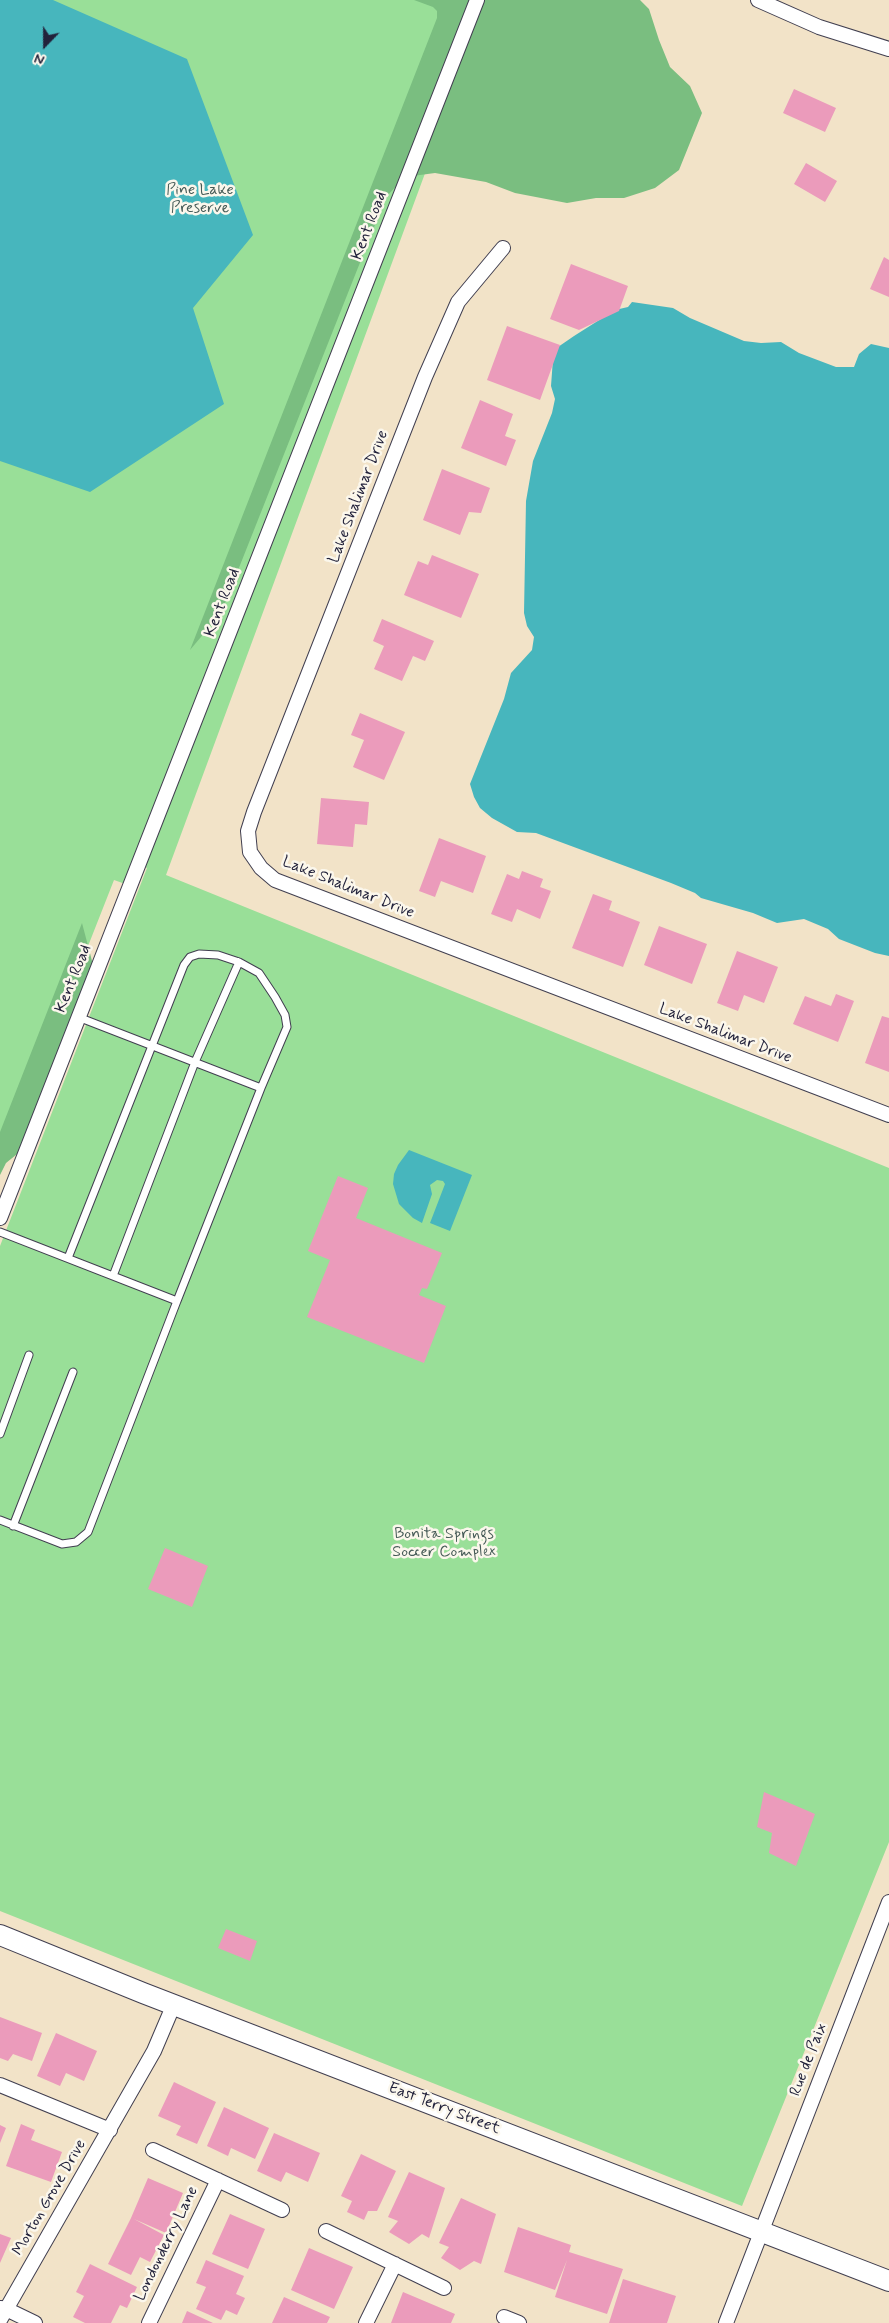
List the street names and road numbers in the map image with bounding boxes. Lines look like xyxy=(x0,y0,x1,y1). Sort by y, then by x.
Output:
street label: Kent Road xyxy=(348,189,392,263)
street label: Lake Shalimar Drive xyxy=(325,428,393,566)
street label: Kent Road xyxy=(201,566,245,640)
street label: Lake Shalimar Drive xyxy=(279,853,417,923)
street label: Kent Road xyxy=(52,942,96,1016)
street label: Lake Shalimar Drive xyxy=(656,1000,794,1068)
street label: Rue de Paix xyxy=(786,2021,832,2099)
street label: East Terry Street xyxy=(385,2079,503,2139)
street label: Morton Grove Drive xyxy=(9,2137,91,2259)
street label: Londonderry Lane xyxy=(131,2184,203,2304)

